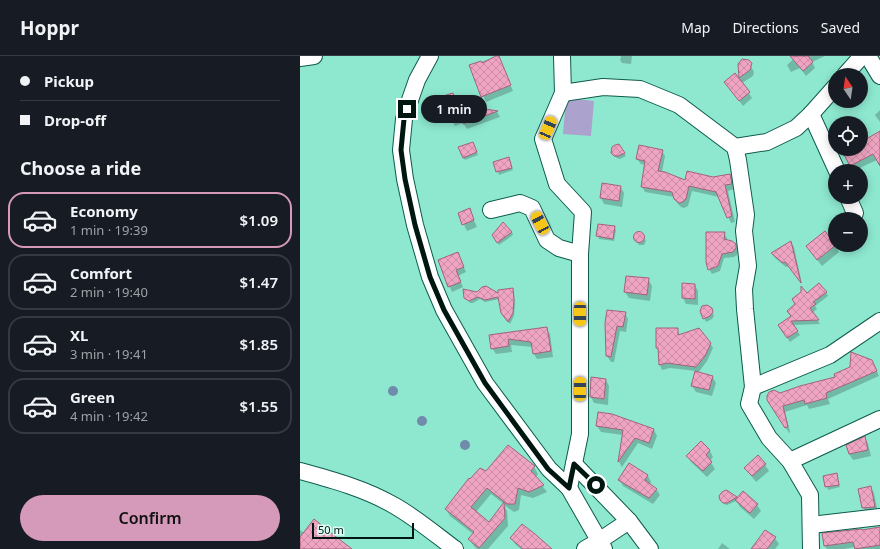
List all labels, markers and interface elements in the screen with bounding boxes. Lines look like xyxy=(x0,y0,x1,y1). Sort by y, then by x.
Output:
text: Hoppr xyxy=(20,15,79,41)
text: Map xyxy=(681,18,710,37)
text: Directions xyxy=(732,18,799,37)
text: Saved xyxy=(821,18,860,37)
north arrow xyxy=(828,68,868,108)
map controls xyxy=(828,68,868,252)
text: Pickup xyxy=(44,71,94,91)
callout: 1 min xyxy=(421,95,487,123)
route end xyxy=(398,100,416,118)
text: 1 min xyxy=(436,100,472,118)
text: Drop-off xyxy=(44,110,106,130)
car xyxy=(538,115,558,141)
button: locate xyxy=(828,116,868,156)
text: Choose a ride xyxy=(20,156,141,180)
button: + xyxy=(828,164,868,204)
text: Economy xyxy=(70,201,138,221)
icon: car xyxy=(22,202,58,238)
text: $1.09 xyxy=(240,210,278,230)
car xyxy=(529,210,551,236)
button: − xyxy=(828,212,868,252)
text: 1 min · 19:39 xyxy=(70,221,148,239)
text: Comfort xyxy=(70,263,132,283)
icon: car xyxy=(22,264,58,300)
text: $1.47 xyxy=(240,272,278,292)
text: 2 min · 19:40 xyxy=(70,283,148,301)
car xyxy=(574,302,586,326)
text: XL xyxy=(70,325,88,345)
icon: car xyxy=(22,326,58,362)
text: $1.85 xyxy=(240,334,278,354)
text: 3 min · 19:41 xyxy=(70,345,148,363)
car xyxy=(574,377,586,401)
text: Green xyxy=(70,387,115,407)
icon: car xyxy=(22,388,58,424)
text: $1.55 xyxy=(240,396,278,416)
text: 4 min · 19:42 xyxy=(70,407,148,425)
route start xyxy=(587,476,605,494)
button: Confirm xyxy=(20,495,280,541)
scale bar xyxy=(312,521,414,540)
text: 50 m xyxy=(318,522,344,537)

